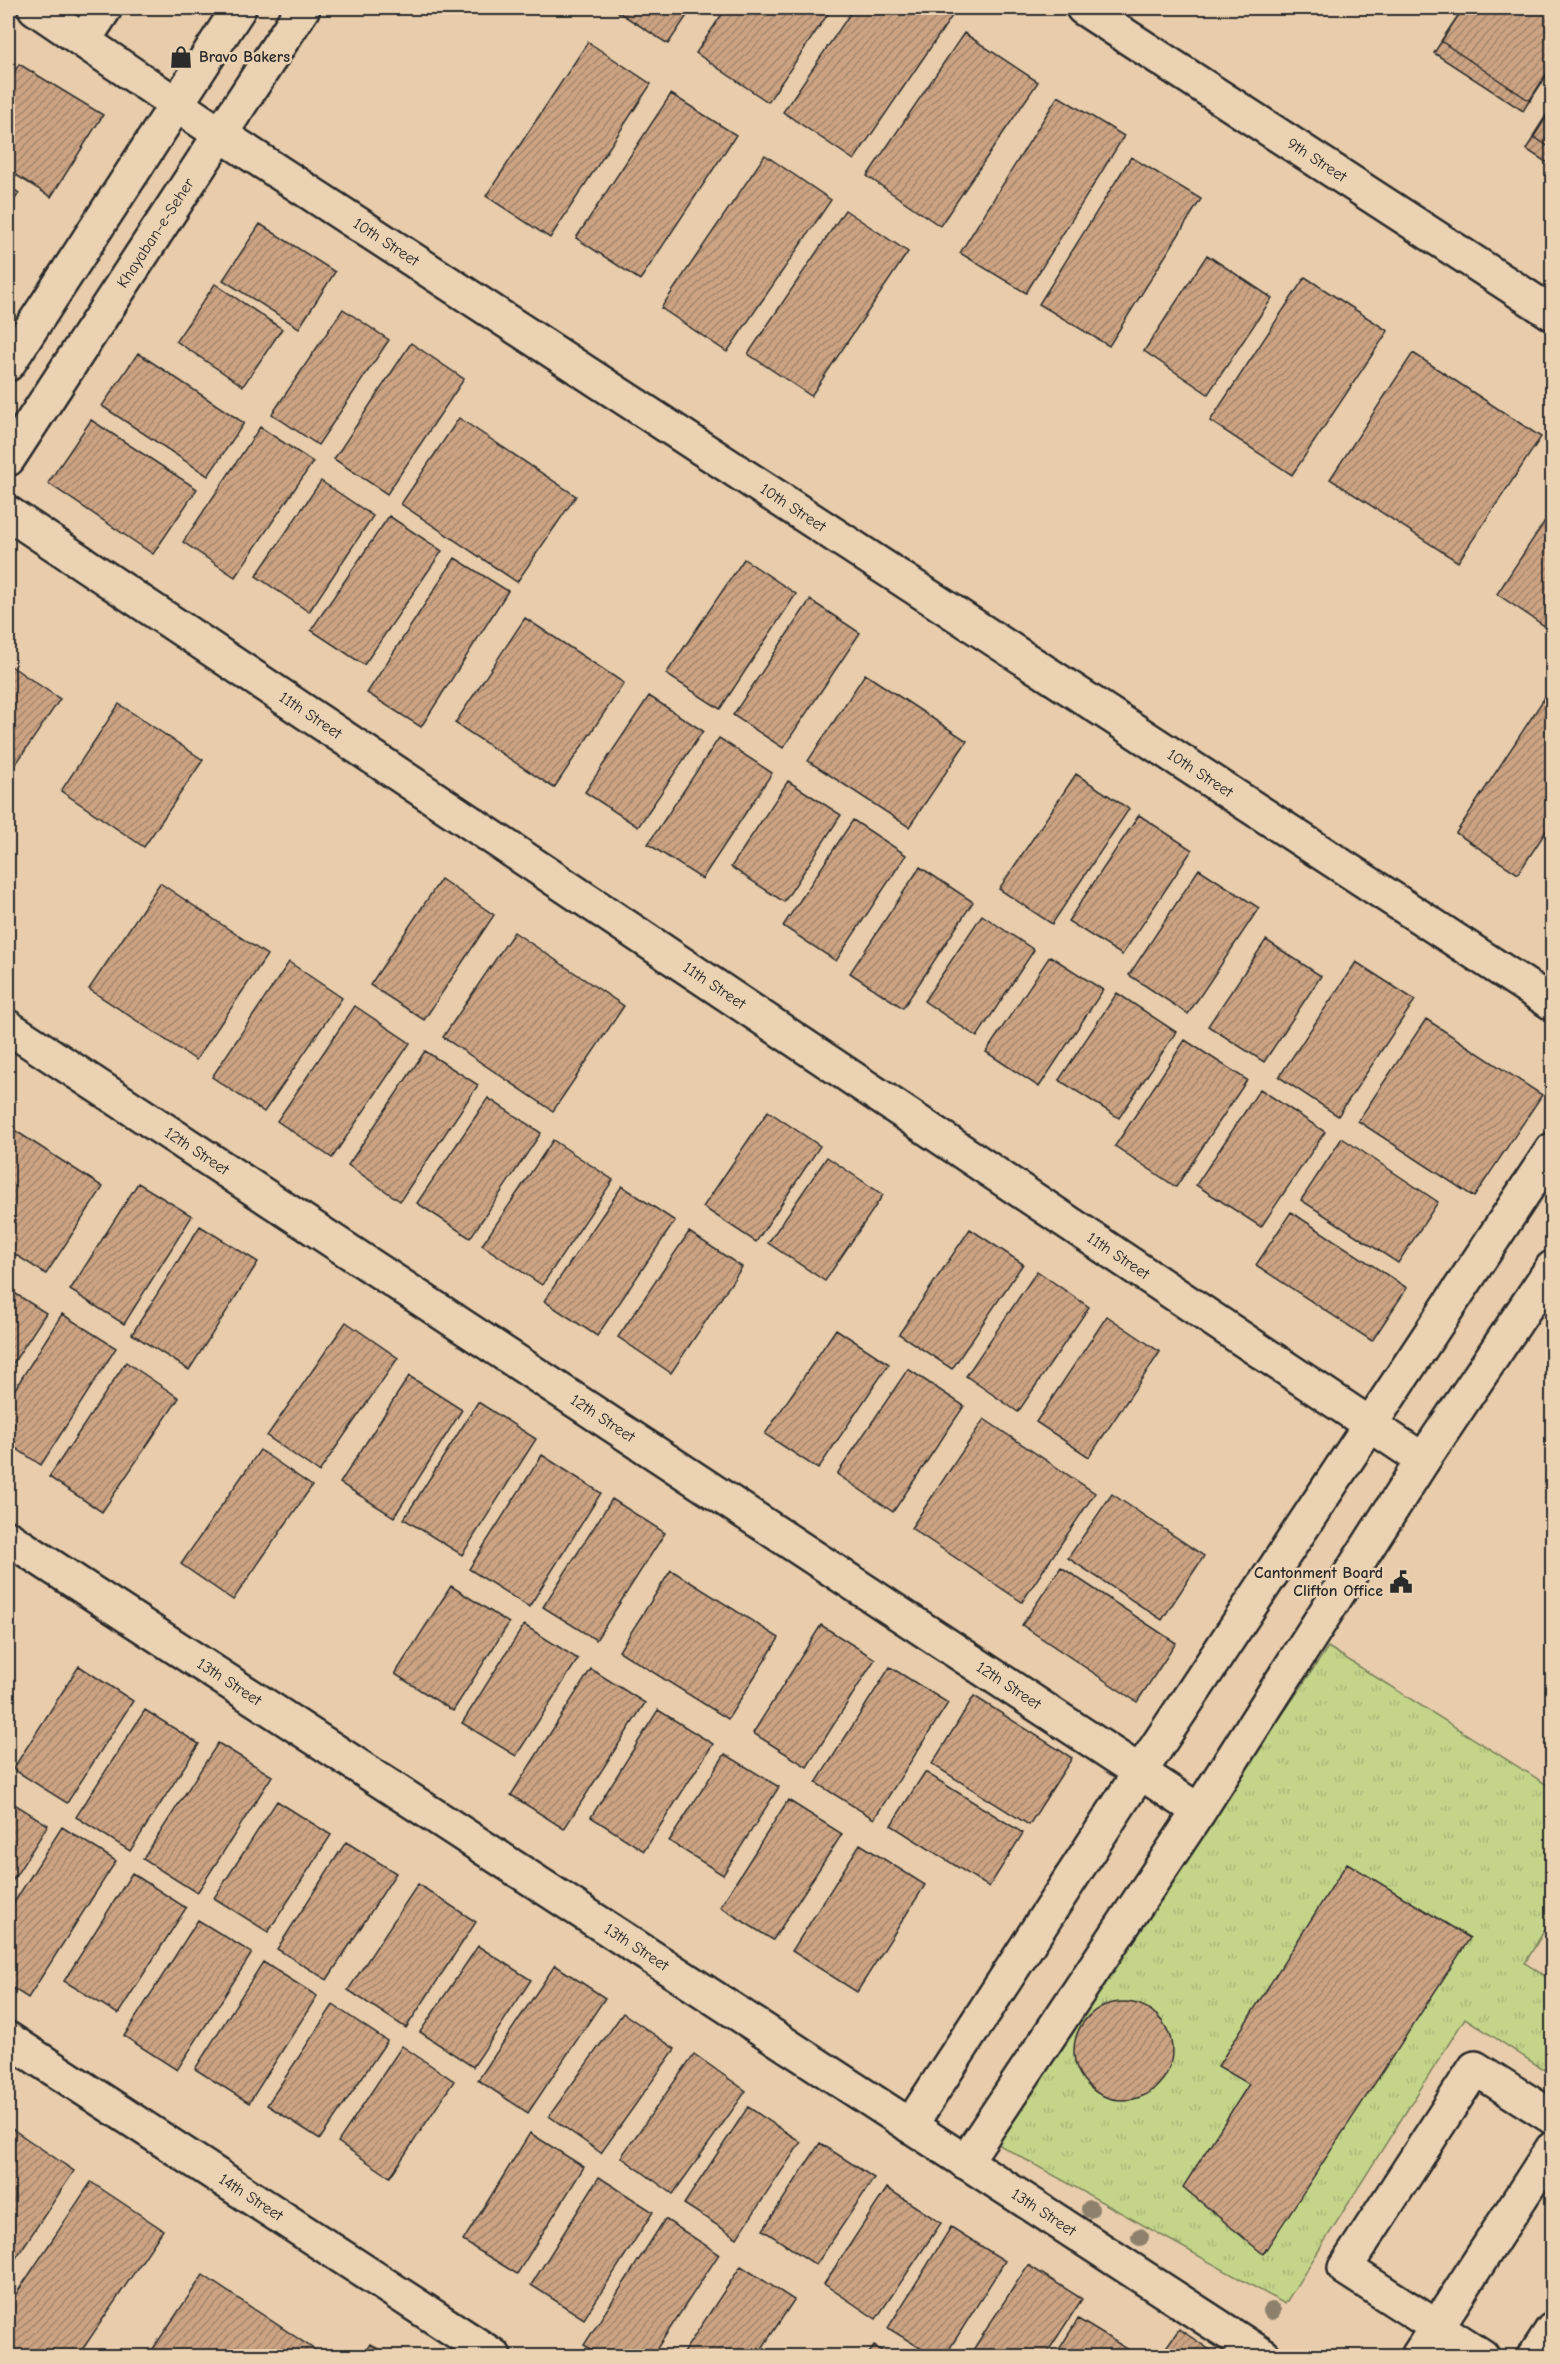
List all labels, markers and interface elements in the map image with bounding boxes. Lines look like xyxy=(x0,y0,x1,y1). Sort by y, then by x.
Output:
shop icon: Bravo Bakers xyxy=(168,44,194,70)
place label: Bravo Bakers xyxy=(199,48,290,66)
street label: 9th Street xyxy=(1284,134,1350,186)
street label: Khayaban-e-Seher xyxy=(113,174,199,291)
street label: 10th Street xyxy=(350,214,423,270)
street label: 10th Street xyxy=(757,480,830,536)
street label: 11th Street xyxy=(276,688,345,743)
street label: 10th Street xyxy=(1164,745,1237,802)
street label: 11th Street xyxy=(680,958,749,1013)
street label: 12th Street xyxy=(161,1124,233,1179)
street label: 11th Street xyxy=(1084,1229,1153,1284)
street label: 12th Street xyxy=(567,1391,639,1446)
place label: Cantonment Board Clifton Office xyxy=(1254,1564,1383,1600)
public building icon: Cantonment Board Clifton Office xyxy=(1388,1569,1414,1595)
street label: 13th Street xyxy=(194,1655,265,1710)
street label: 12th Street xyxy=(973,1658,1045,1714)
street label: 13th Street xyxy=(601,1920,672,1975)
street label: 14th Street xyxy=(216,2170,287,2225)
street label: 13th Street xyxy=(1008,2185,1080,2240)

